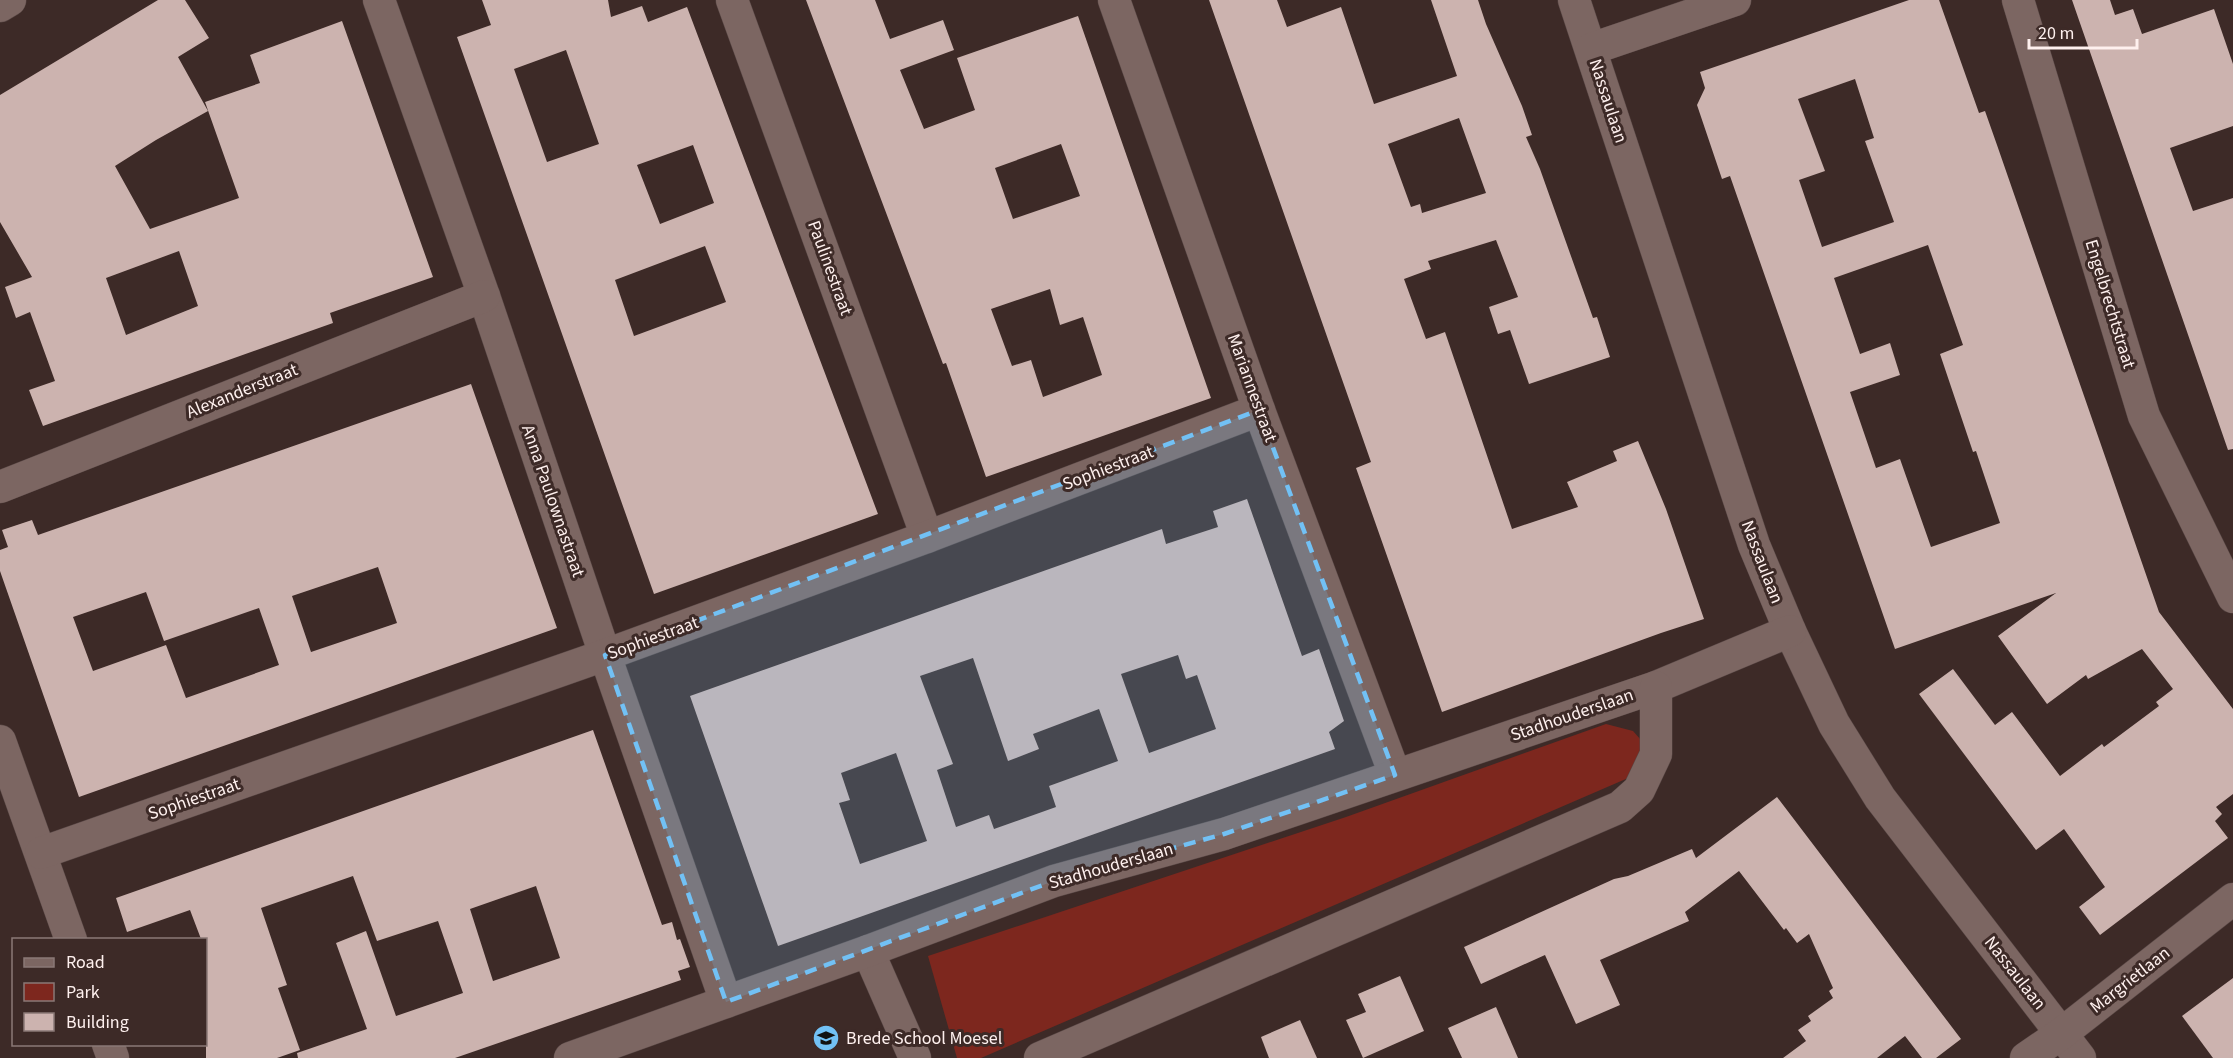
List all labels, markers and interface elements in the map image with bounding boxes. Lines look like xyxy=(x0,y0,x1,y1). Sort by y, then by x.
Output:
scale bar xyxy=(2029,12,2137,50)
text: 20 m xyxy=(2038,21,2074,46)
street label: Nassaulaan xyxy=(1583,56,1633,146)
street label: Paulinestraat xyxy=(801,217,859,319)
street label: Engelbrechtstraat xyxy=(2079,236,2141,372)
street label: Mariannestraat xyxy=(1221,330,1283,446)
street label: Alexanderstraat xyxy=(183,357,301,425)
street label: Anna Paulownastraat xyxy=(515,421,591,581)
street label: Sophiestraat xyxy=(1059,439,1157,497)
street label: Nassaulaan xyxy=(1735,517,1789,607)
street label: Sophiestraat xyxy=(604,610,702,666)
street label: Stadhouderslaan xyxy=(1507,682,1637,748)
street label: Sophiestraat xyxy=(145,772,243,826)
street label: Stadhouderslaan xyxy=(1046,836,1176,896)
street label: Nassaulaan xyxy=(1978,931,2052,1015)
legend xyxy=(12,938,207,1046)
street label: Margrietlaan xyxy=(2085,941,2175,1019)
text: Road xyxy=(66,950,105,975)
text: Park xyxy=(66,980,100,1005)
text: Building xyxy=(66,1010,129,1035)
school or university icon: Brede School Moesel xyxy=(811,1023,841,1053)
place label: Brede School Moesel xyxy=(846,1026,1002,1051)

